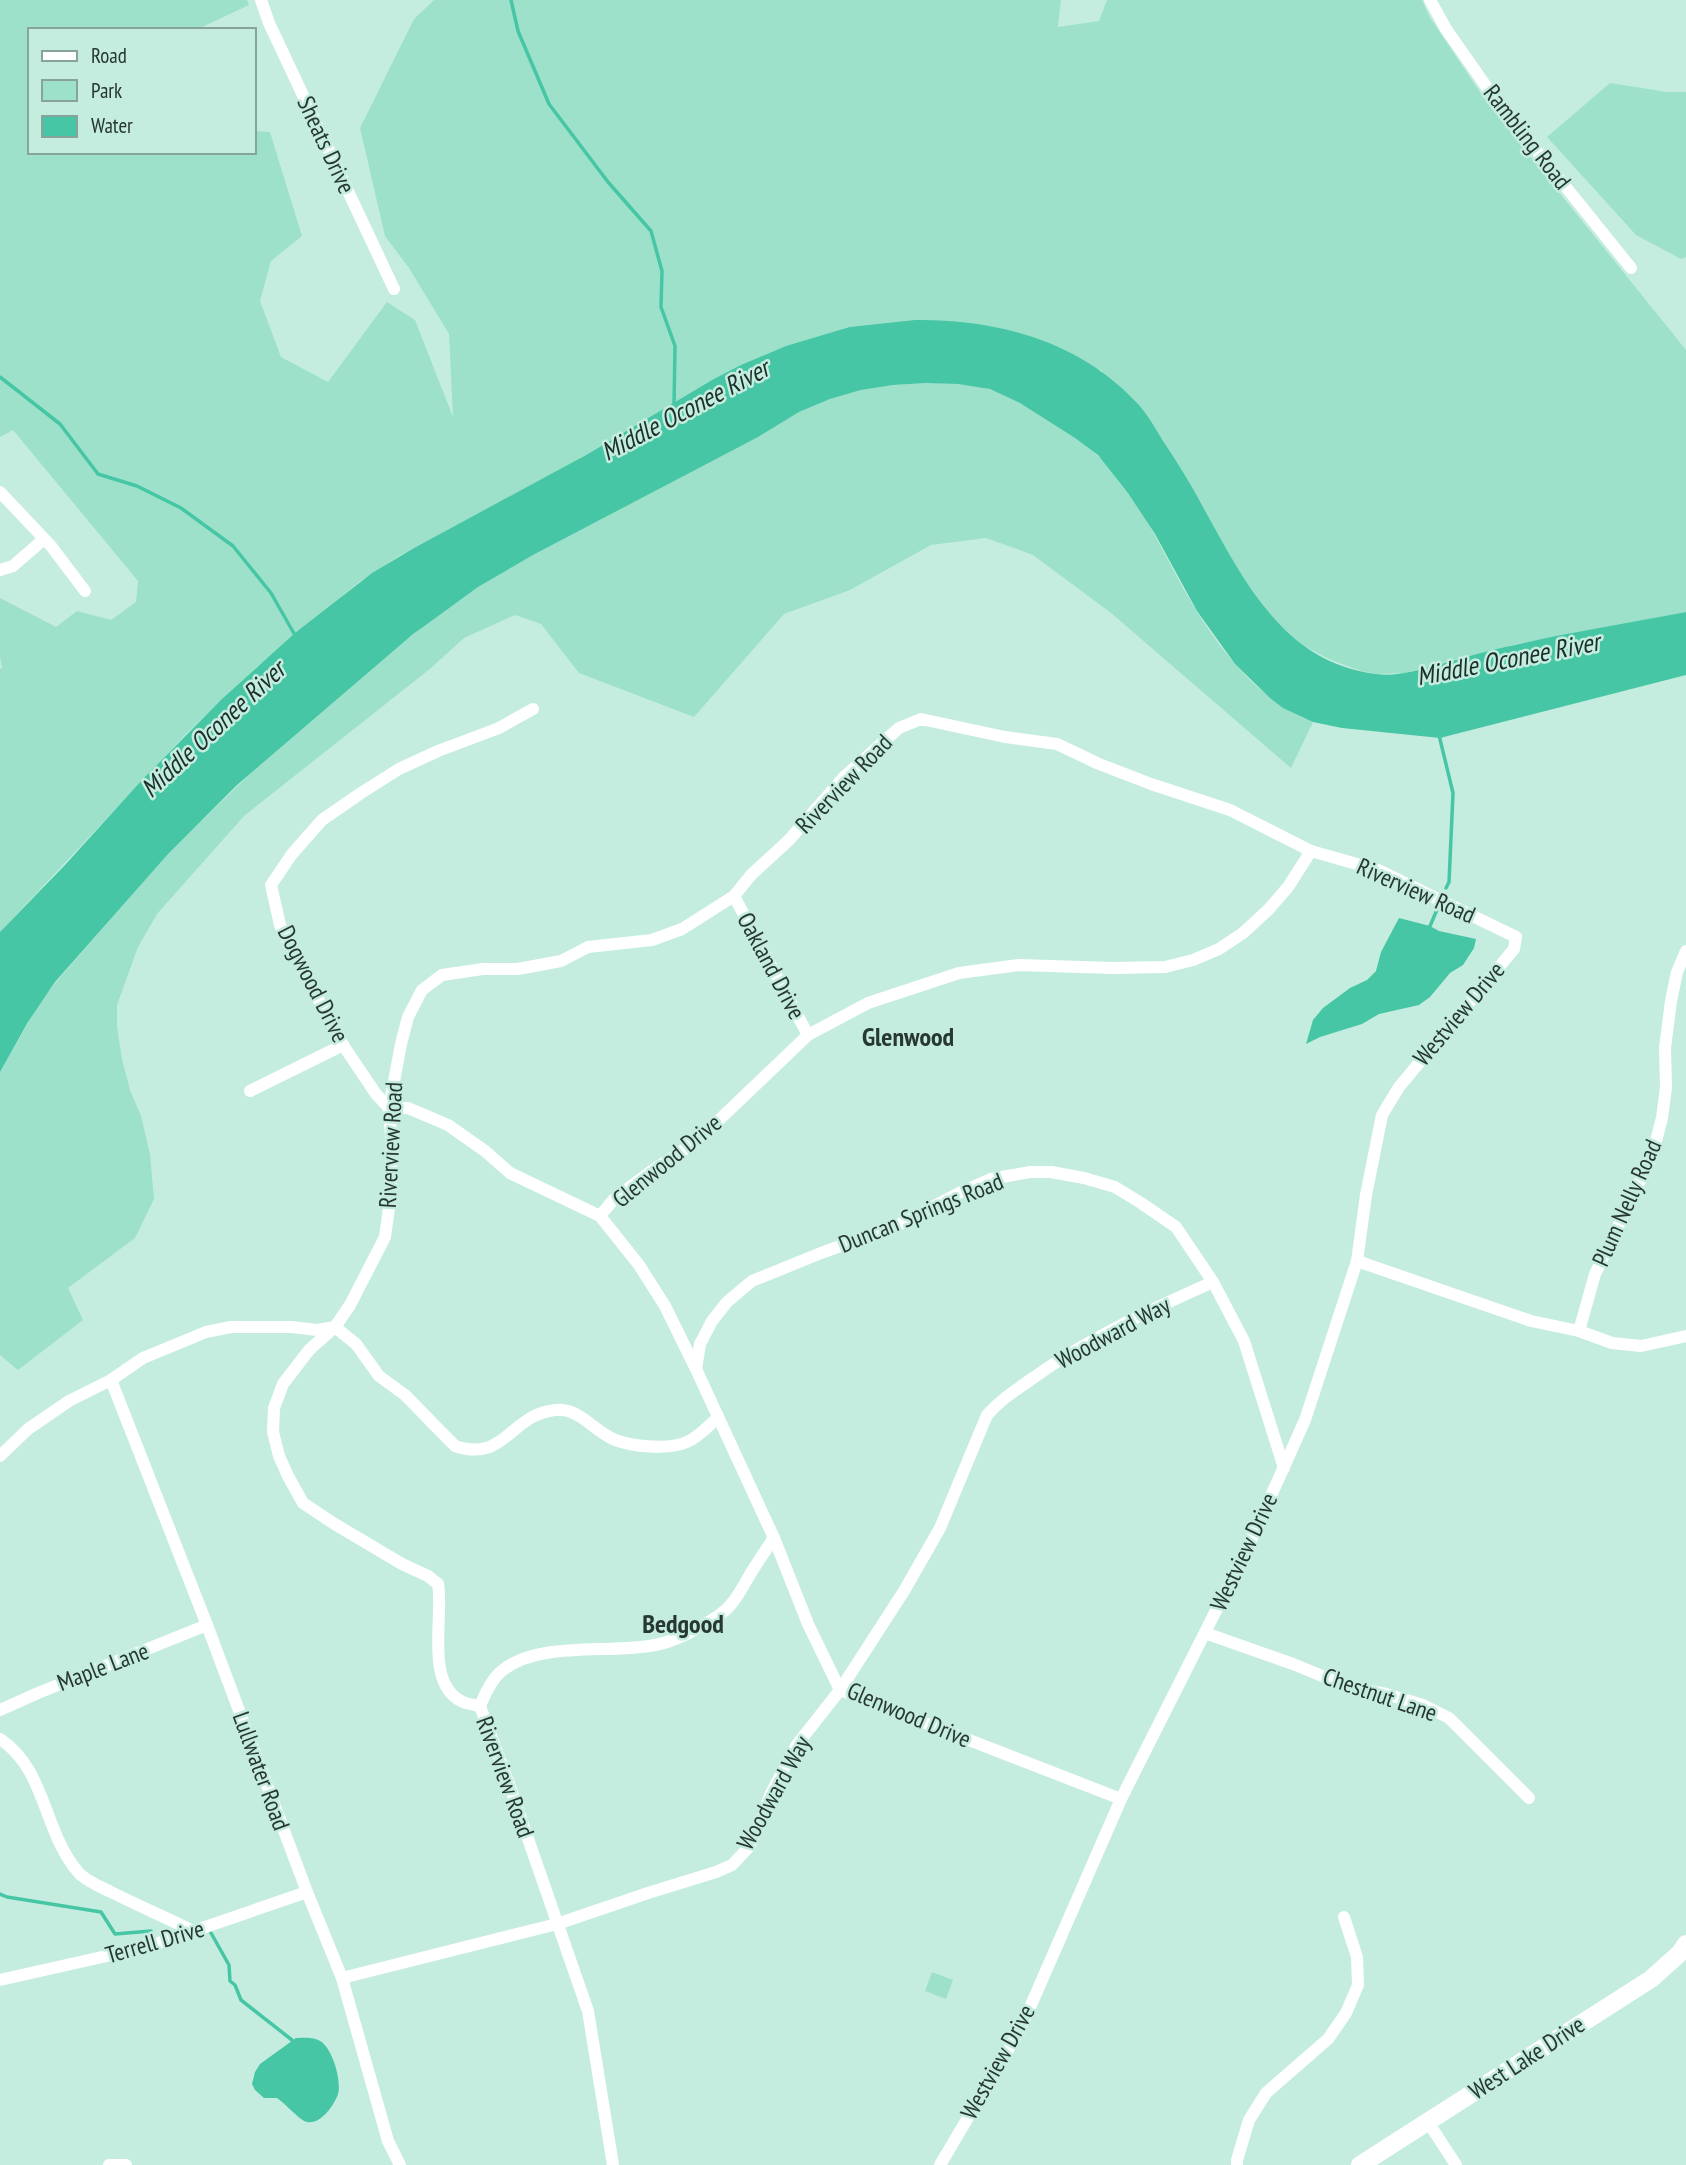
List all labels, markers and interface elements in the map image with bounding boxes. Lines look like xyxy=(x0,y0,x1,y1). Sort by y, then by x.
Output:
legend xyxy=(28,28,256,154)
text: Road xyxy=(91,42,127,69)
text: Park xyxy=(91,77,122,104)
street label: Rambling Road xyxy=(1477,78,1578,195)
street label: Sheats Drive xyxy=(290,91,362,198)
text: Water xyxy=(91,112,133,139)
water label: Middle Oconee River xyxy=(595,350,778,468)
water label: Middle Oconee River xyxy=(1414,624,1606,692)
water label: Middle Oconee River xyxy=(134,651,295,804)
street label: Riverview Road xyxy=(789,727,899,840)
street label: Riverview Road xyxy=(1352,851,1480,930)
street label: Oakland Drive xyxy=(730,907,813,1025)
street label: Dogwood Drive xyxy=(271,920,356,1047)
street label: Westview Drive xyxy=(1406,955,1511,1072)
district label: Glenwood xyxy=(862,1020,954,1053)
street label: Riverview Road xyxy=(372,1081,409,1209)
street label: Glenwood Drive xyxy=(606,1107,728,1214)
street label: Plum Nelly Road xyxy=(1585,1134,1668,1271)
street label: Duncan Springs Road xyxy=(834,1165,1008,1260)
street label: Woodward Way xyxy=(1050,1289,1176,1376)
street label: Westview Drive xyxy=(1203,1488,1284,1616)
district label: Bedgood xyxy=(642,1607,724,1640)
street label: Maple Lane xyxy=(53,1635,153,1698)
street label: Chestnut Lane xyxy=(1319,1661,1441,1728)
street label: Glenwood Drive xyxy=(843,1675,976,1755)
street label: Lullwater Road xyxy=(226,1707,297,1834)
street label: Riverview Road xyxy=(469,1712,542,1842)
street label: Woodward Way xyxy=(730,1730,818,1855)
street label: Terrell Drive xyxy=(102,1913,208,1970)
street label: Westview Drive xyxy=(953,1999,1042,2125)
street label: West Lake Drive xyxy=(1463,2009,1590,2106)

